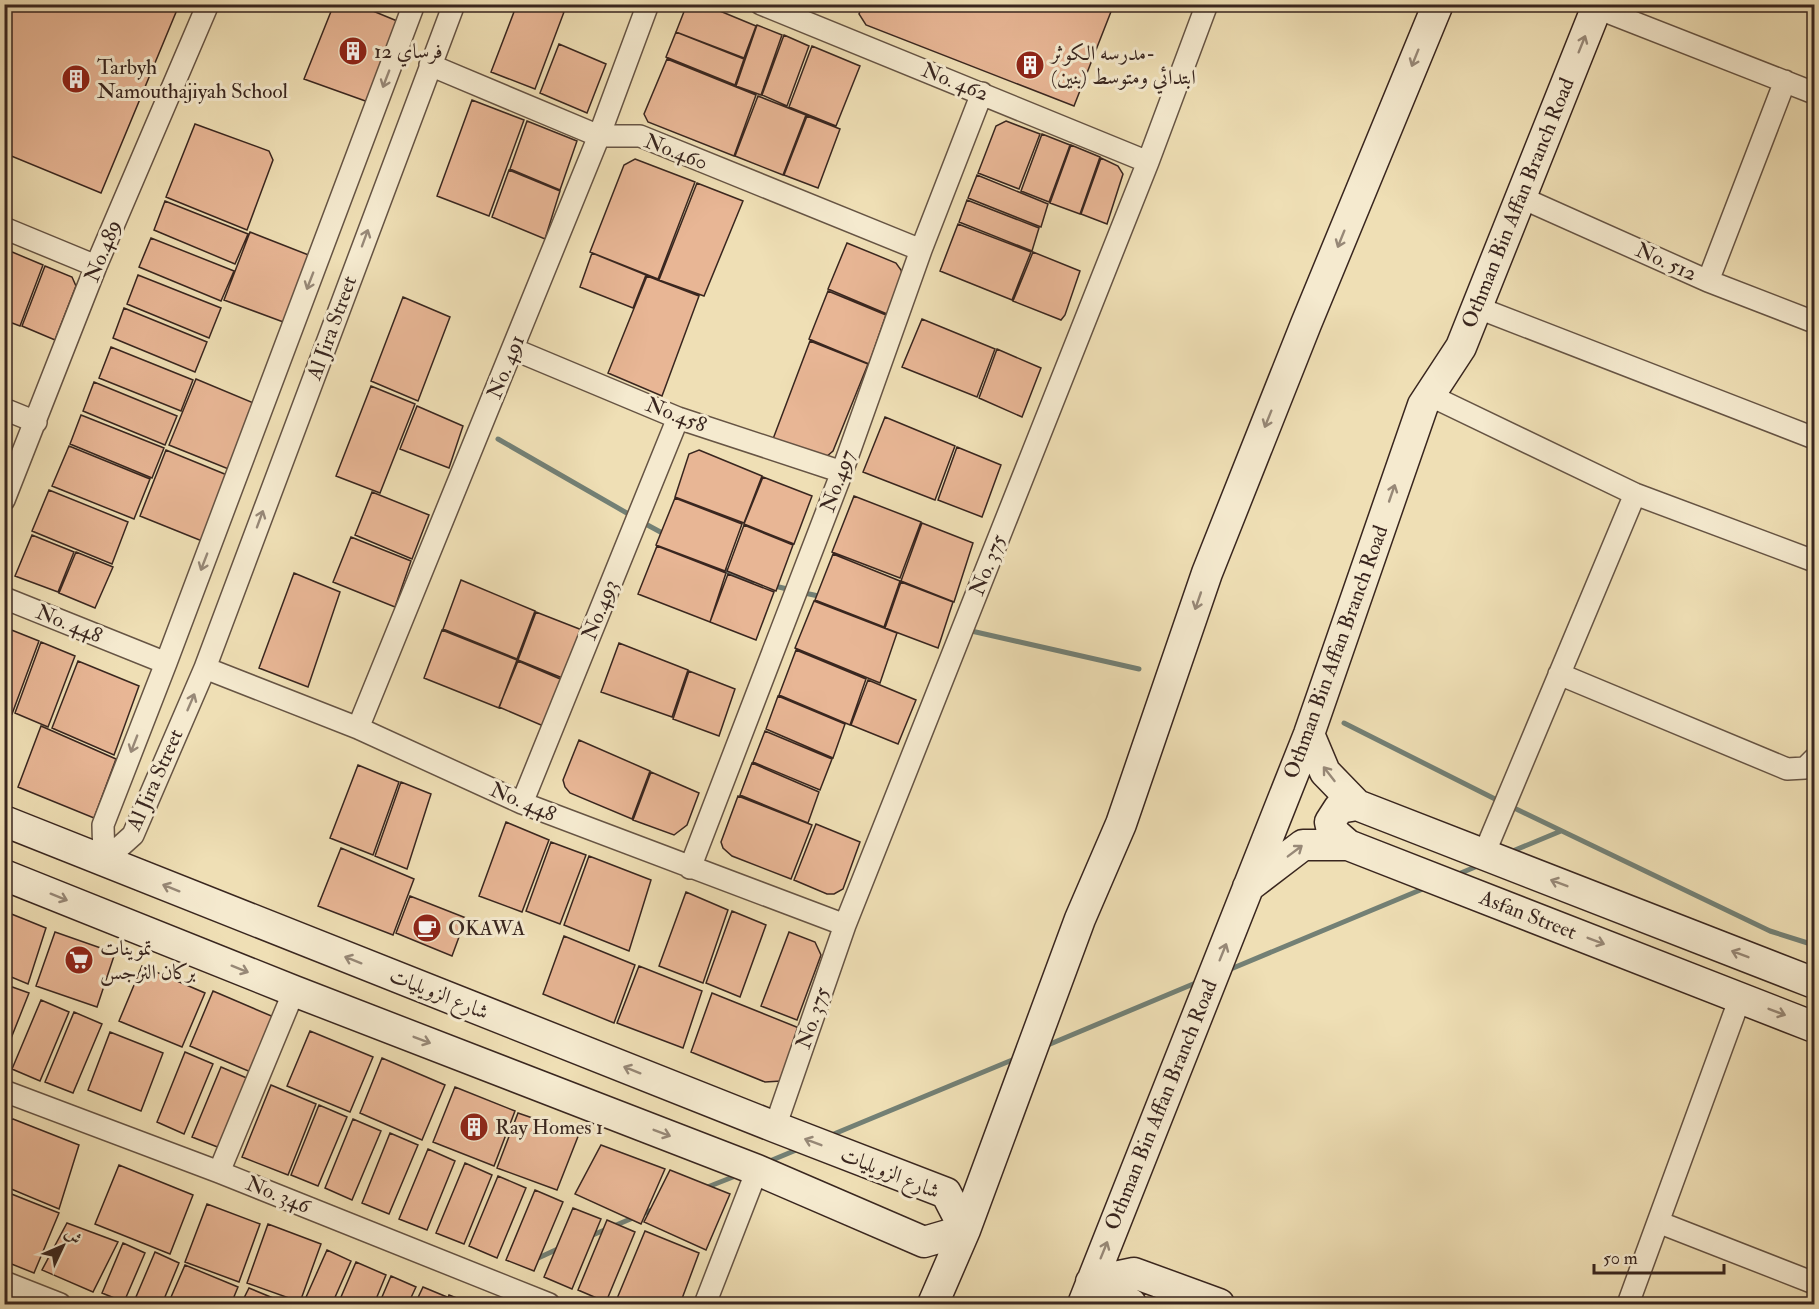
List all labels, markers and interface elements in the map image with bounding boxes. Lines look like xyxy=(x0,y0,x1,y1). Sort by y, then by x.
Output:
building icon: فرساي 12 xyxy=(337,35,369,67)
one-way arrow xyxy=(1577,35,1588,54)
place label: فرساي 12 xyxy=(374,38,443,67)
place label: مدرسه الكوثر- ابتدائي ومتوسط (بنين) xyxy=(1049,40,1196,94)
building icon: مدرسه الكوثر- ابتدائي ومتوسط (بنين) xyxy=(1014,49,1046,81)
one-way arrow xyxy=(1409,49,1420,67)
place label: Tarbyh Namouthajiyah School xyxy=(97,54,288,105)
street label: No. 462 xyxy=(918,56,992,108)
building icon: Tarbyh Namouthajiyah School xyxy=(60,63,92,95)
one-way arrow xyxy=(380,69,391,88)
street label: Othman Bin Affan Branch Road xyxy=(1455,73,1581,332)
street label: No.460 xyxy=(641,128,711,176)
street label: No.489 xyxy=(78,216,128,286)
one-way arrow xyxy=(1335,229,1346,247)
one-way arrow xyxy=(361,230,372,248)
street label: No. 512 xyxy=(1631,237,1701,287)
one-way arrow xyxy=(304,271,315,290)
street label: Al Jira Street xyxy=(300,272,363,385)
street label: No. 491 xyxy=(481,331,531,403)
street label: No.458 xyxy=(642,391,710,439)
one-way arrow xyxy=(1262,410,1273,428)
street label: No.497 xyxy=(814,446,862,516)
one-way arrow xyxy=(1388,484,1399,503)
one-way arrow xyxy=(256,511,267,529)
street label: Othman Bin Affan Branch Road xyxy=(1278,521,1395,782)
street label: No. 375 xyxy=(964,530,1013,600)
one-way arrow xyxy=(198,552,209,571)
street label: No.493 xyxy=(576,576,624,644)
one-way arrow xyxy=(1191,591,1202,610)
street label: No. 448 xyxy=(32,598,106,650)
one-way arrow xyxy=(185,693,197,711)
street label: Al Jira Street xyxy=(120,725,189,836)
one-way arrow xyxy=(128,734,139,753)
one-way arrow xyxy=(1323,767,1336,783)
street label: No. 448 xyxy=(486,776,560,828)
one-way arrow xyxy=(1286,845,1302,858)
one-way arrow xyxy=(1550,877,1569,888)
one-way arrow xyxy=(163,882,181,893)
street label: Asfan Street xyxy=(1475,884,1581,946)
one-way arrow xyxy=(49,892,68,903)
cafe icon: OKAWA xyxy=(411,912,443,944)
place label: OKAWA xyxy=(448,915,525,942)
place label: تموينات بركان النرجس xyxy=(100,935,196,986)
one-way arrow xyxy=(1586,937,1604,948)
one-way arrow xyxy=(1218,943,1229,961)
supermarket icon: تموينات بركان النرجس xyxy=(63,944,95,976)
one-way arrow xyxy=(1732,948,1750,959)
one-way arrow xyxy=(344,954,362,965)
street label: شارع الزويليات xyxy=(384,962,493,1030)
one-way arrow xyxy=(230,964,249,975)
street label: Othman Bin Affan Branch Road xyxy=(1098,975,1224,1234)
street label: No. 375 xyxy=(790,983,836,1053)
one-way arrow xyxy=(1767,1007,1786,1018)
one-way arrow xyxy=(412,1035,430,1046)
one-way arrow xyxy=(623,1064,641,1075)
building icon: Ray Homes 1 xyxy=(458,1111,490,1143)
place label: Ray Homes 1 xyxy=(495,1114,603,1141)
one-way arrow xyxy=(652,1128,671,1139)
one-way arrow xyxy=(804,1136,823,1147)
street label: شارع الزويليات xyxy=(835,1141,944,1209)
street label: No. 346 xyxy=(242,1170,315,1221)
north arrow xyxy=(33,1216,93,1276)
text: ش xyxy=(60,1224,86,1249)
scale bar xyxy=(1594,1237,1724,1275)
one-way arrow xyxy=(1099,1241,1110,1259)
text: 50 m xyxy=(1603,1247,1638,1270)

